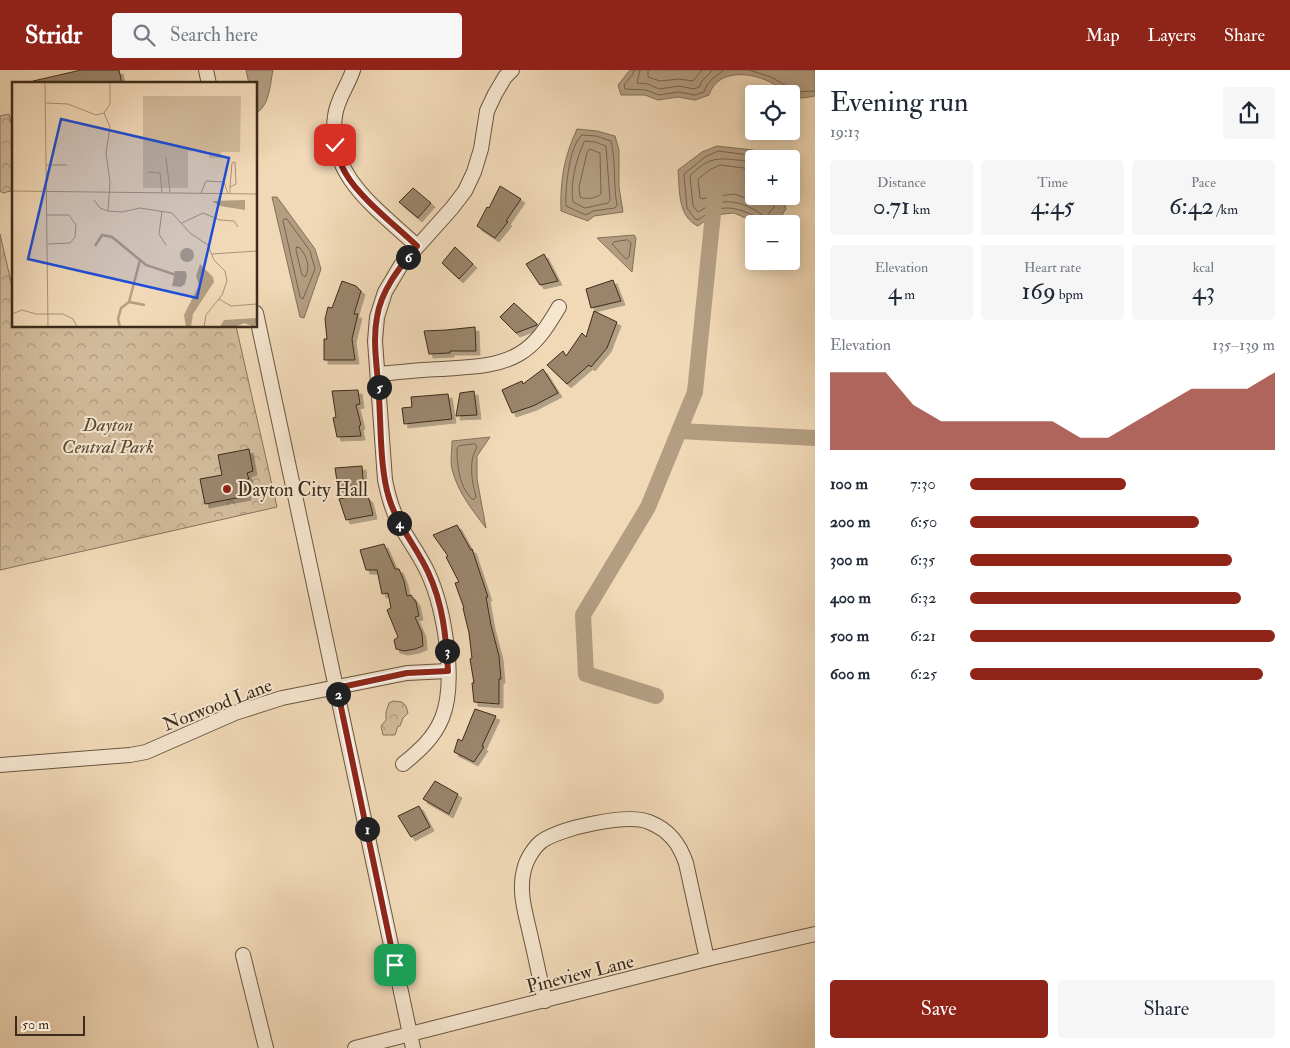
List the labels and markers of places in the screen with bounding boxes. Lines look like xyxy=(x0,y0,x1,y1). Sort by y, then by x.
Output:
pin xyxy=(314,124,356,166)
pin: 6 xyxy=(396,244,420,270)
pin: 5 xyxy=(366,374,392,400)
place label: Dayton City Hall xyxy=(237,478,368,502)
marker: Dayton City Hall xyxy=(221,483,233,495)
pin: 4 xyxy=(386,510,412,536)
pin: 3 xyxy=(434,638,460,664)
pin: 2 xyxy=(326,682,350,706)
pin: 1 xyxy=(354,816,380,842)
pin xyxy=(374,944,416,986)

